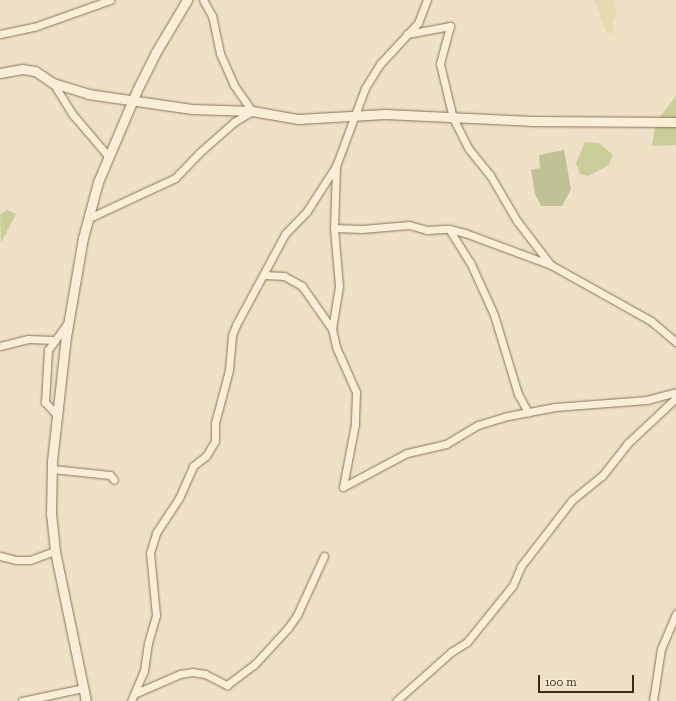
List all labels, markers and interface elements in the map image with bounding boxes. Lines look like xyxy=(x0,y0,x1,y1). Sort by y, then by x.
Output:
scale bar xyxy=(540,667,636,693)
text: 100 m xyxy=(545,675,577,689)

